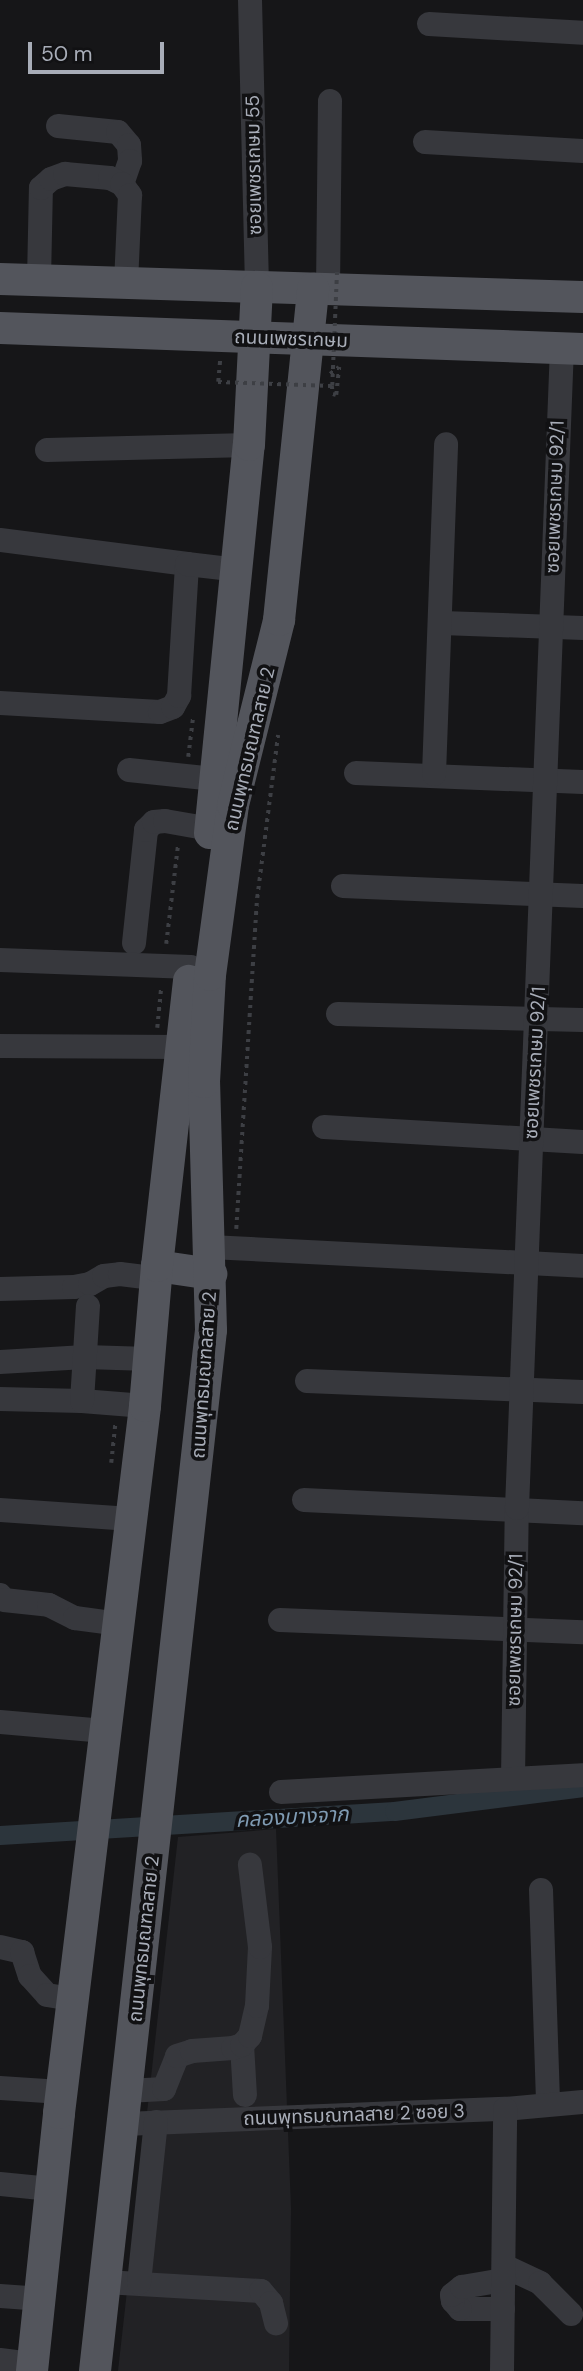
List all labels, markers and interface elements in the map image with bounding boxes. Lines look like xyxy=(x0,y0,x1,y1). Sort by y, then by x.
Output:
scale bar xyxy=(32,28,168,72)
text: 50 m xyxy=(41,40,92,68)
street label: ซอยเพชรเกษม 55 xyxy=(241,95,267,235)
street label: ถนนเพชรเกษม xyxy=(234,326,348,352)
street label: ซอยเพชรเกษม 92/1 xyxy=(541,420,569,574)
street label: ถนนพุทธมณฑลสาย 2 xyxy=(220,665,280,833)
street label: ซอยเพชรเกษม 92/1 xyxy=(520,986,550,1140)
street label: ถนนพุทธมณฑลสาย 2 xyxy=(187,1291,221,1459)
street label: ซอยเพชรเกษม 92/1 xyxy=(502,1553,528,1707)
water label: คลองบางจาก xyxy=(235,1801,349,1833)
street label: ถนนพุทธมณฑลสาย 2 xyxy=(124,1855,164,2023)
street label: ถนนพุทธมณฑลสาย 2 ซอย 3 xyxy=(243,2100,465,2130)

